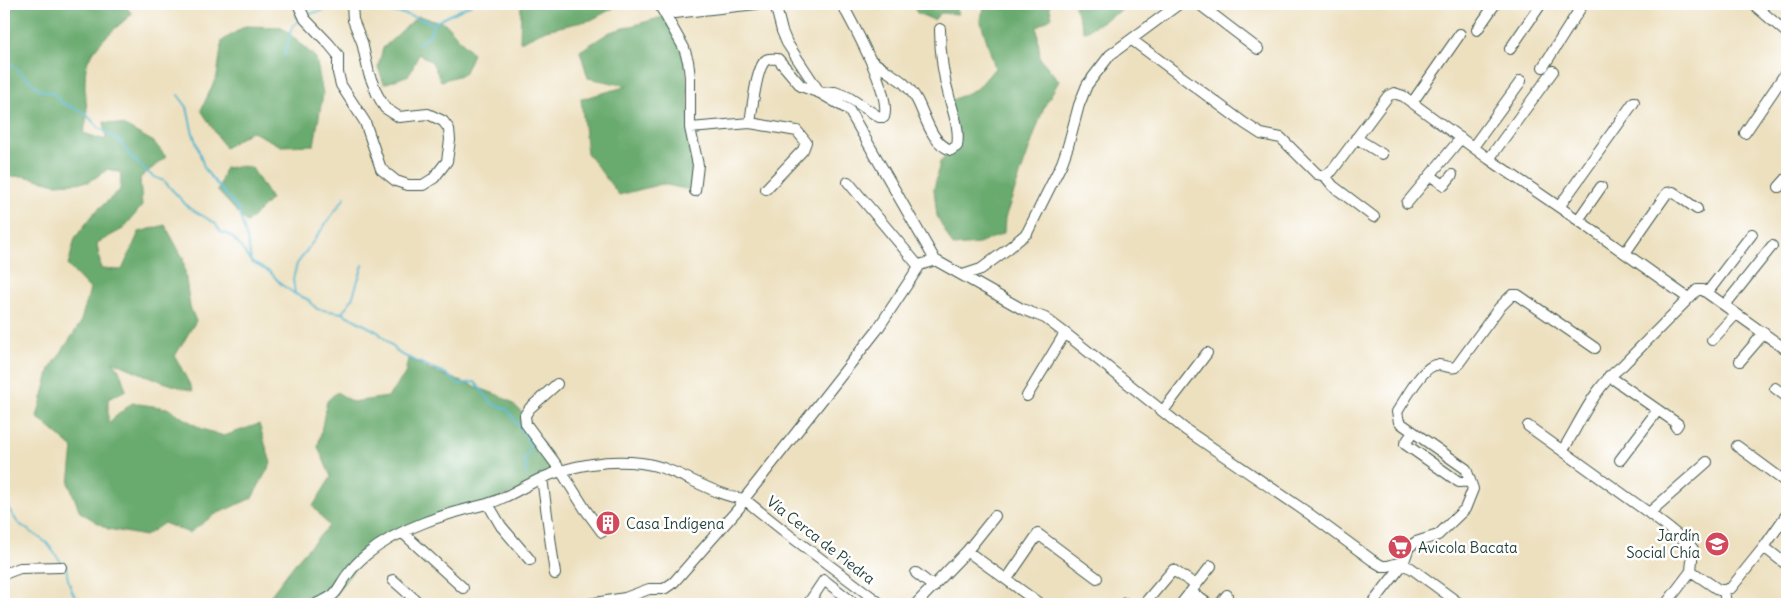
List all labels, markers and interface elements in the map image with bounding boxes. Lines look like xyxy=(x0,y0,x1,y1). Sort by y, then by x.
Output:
street label: Vía Cerca de Piedra xyxy=(763,492,879,588)
building icon: Casa Indígena xyxy=(595,510,621,536)
place label: Casa Indígena xyxy=(626,514,725,533)
place label: Jardín Social Chía xyxy=(1626,526,1700,562)
school or university icon: Jardín Social Chía xyxy=(1704,531,1730,557)
supermarket icon: Avicola Bacata xyxy=(1387,534,1413,560)
place label: Avicola Bacata xyxy=(1418,538,1518,557)

